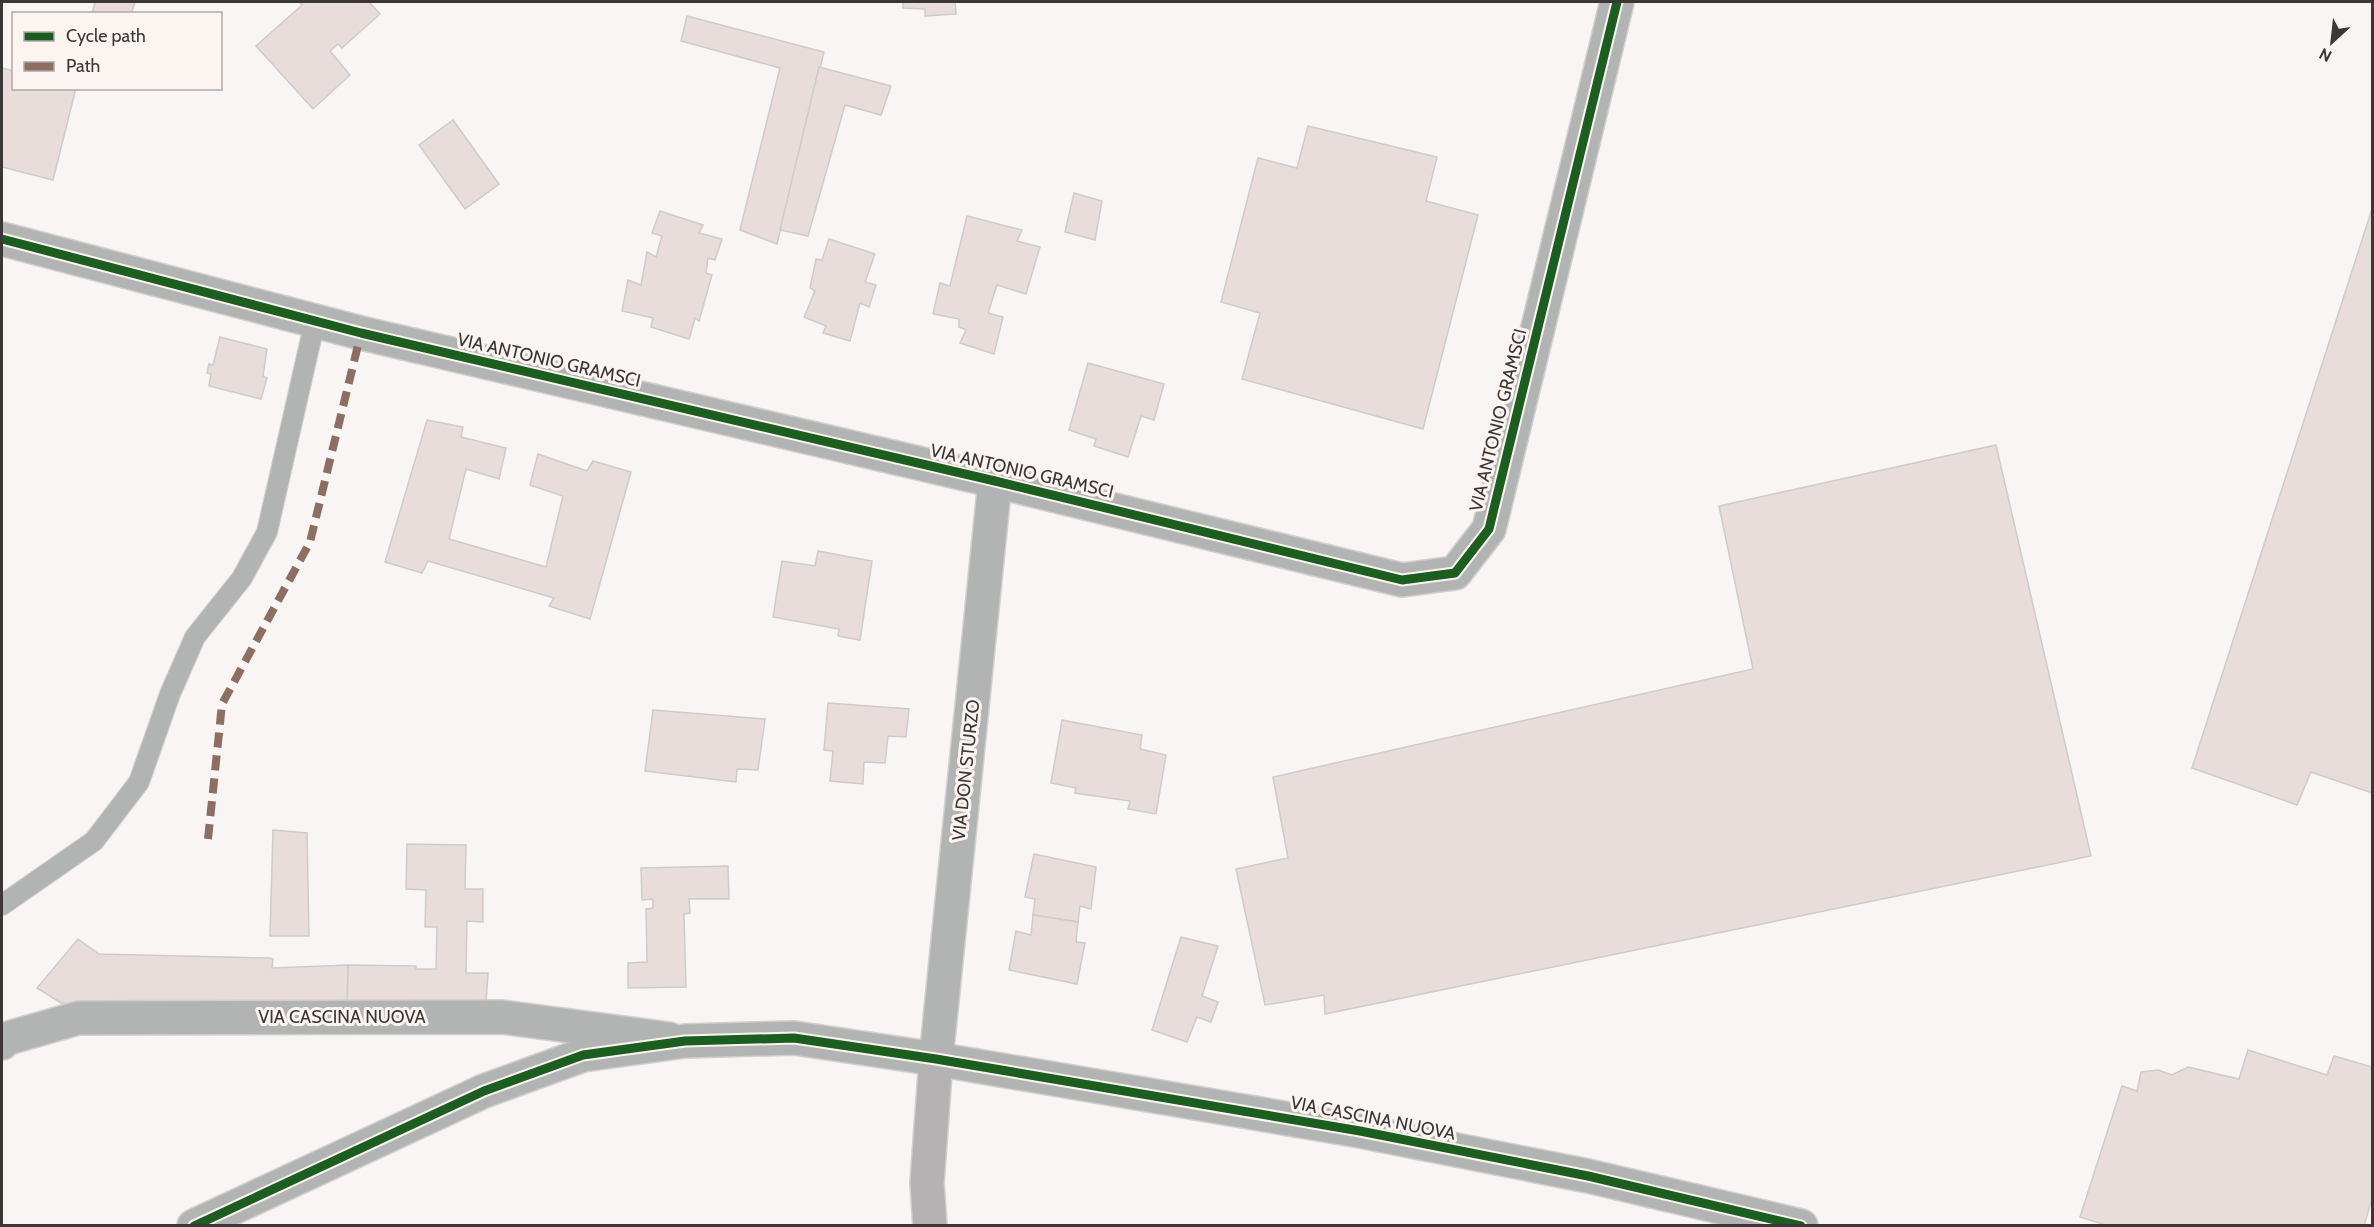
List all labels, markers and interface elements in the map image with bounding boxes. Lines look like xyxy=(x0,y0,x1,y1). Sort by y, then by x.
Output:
legend xyxy=(12,12,222,90)
north arrow xyxy=(2302,12,2362,72)
text: Cycle path xyxy=(66,25,146,47)
text: N xyxy=(2316,44,2335,66)
text: Path xyxy=(66,55,100,77)
street label: VIA ANTONIO GRAMSCI xyxy=(1465,326,1531,514)
street label: VIA ANTONIO GRAMSCI xyxy=(455,328,643,392)
street label: VIA ANTONIO GRAMSCI xyxy=(928,439,1116,503)
street label: VIA DON STURZO xyxy=(948,698,984,842)
street label: VIA CASCINA NUOVA xyxy=(258,1006,426,1028)
street label: VIA CASCINA NUOVA xyxy=(1289,1091,1457,1145)

